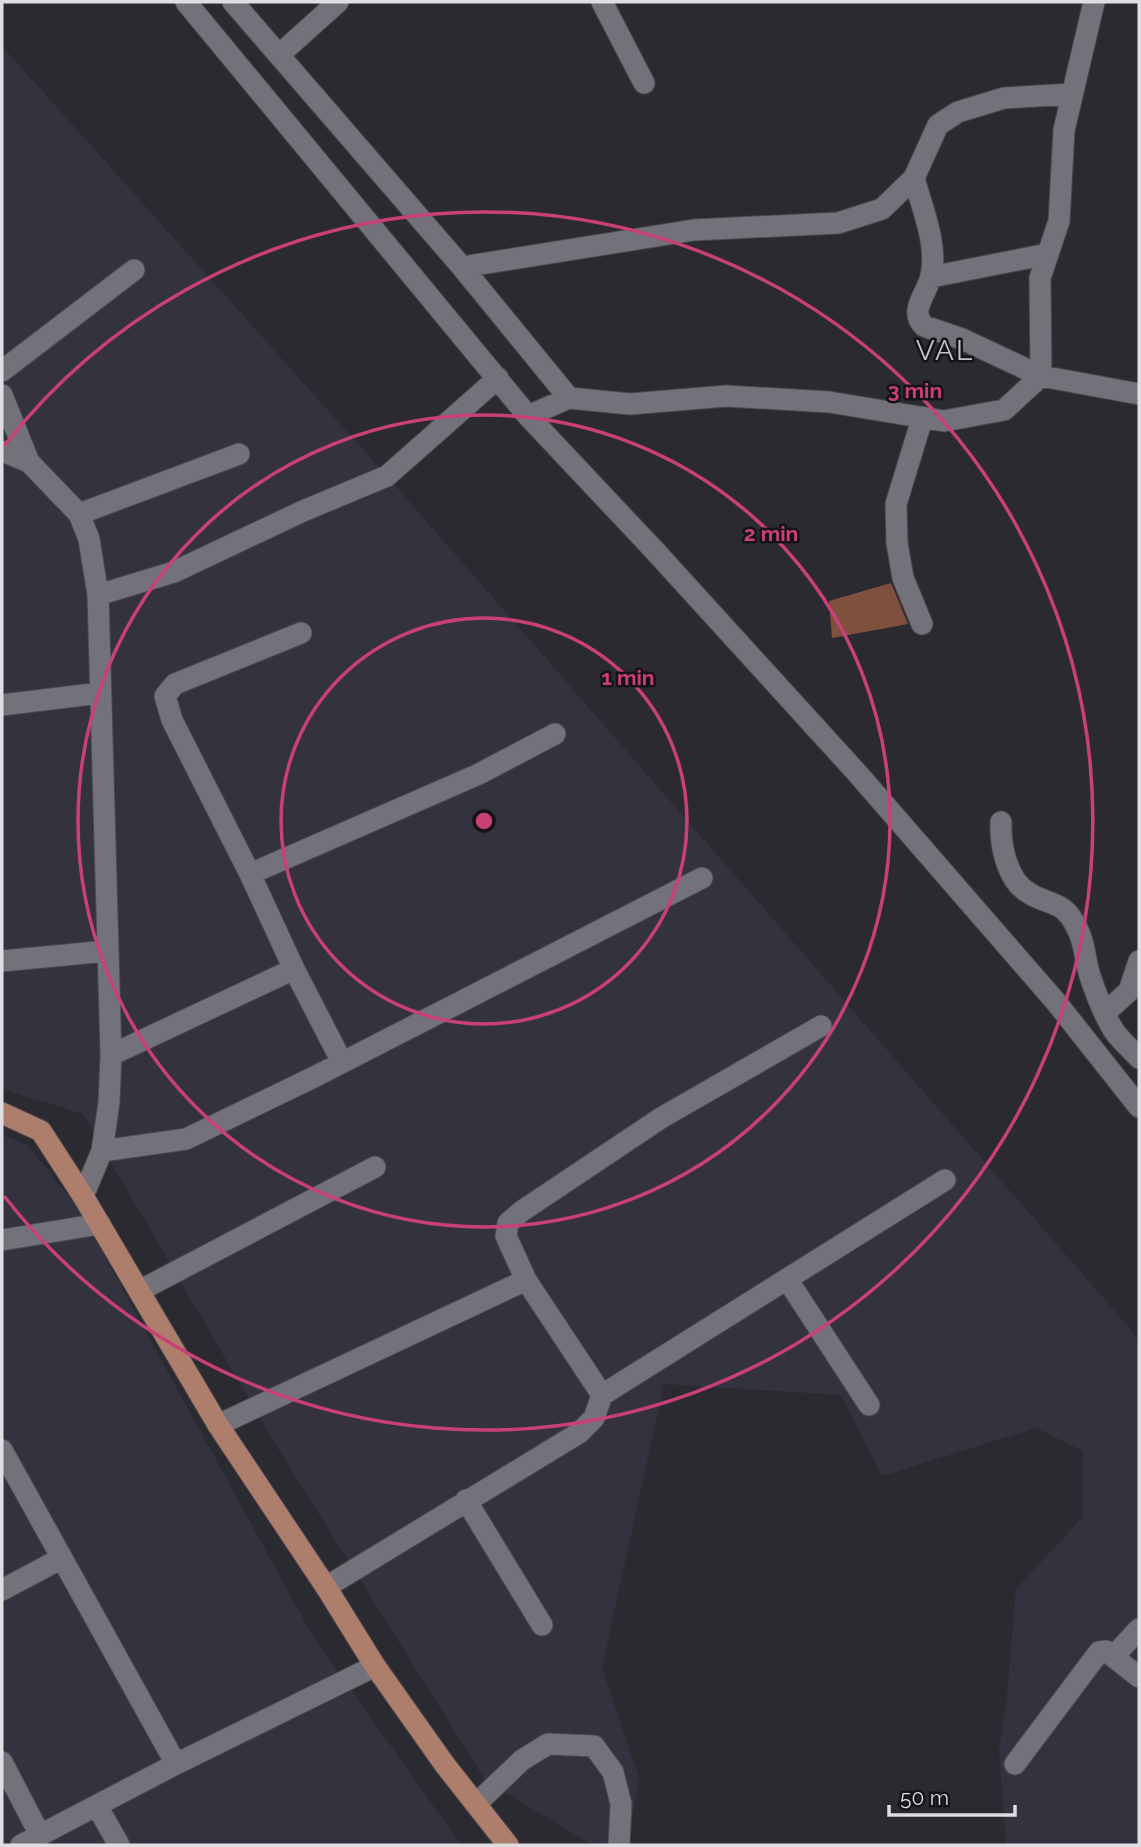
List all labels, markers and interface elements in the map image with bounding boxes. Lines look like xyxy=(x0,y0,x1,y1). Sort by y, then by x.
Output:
district label: VAL xyxy=(916,334,974,367)
text: 3 min xyxy=(888,378,942,403)
text: 2 min xyxy=(744,521,798,546)
text: 1 min xyxy=(601,665,655,690)
centre of rings xyxy=(472,809,496,833)
scale bar xyxy=(889,1773,1015,1817)
text: 50 m xyxy=(900,1785,949,1810)

